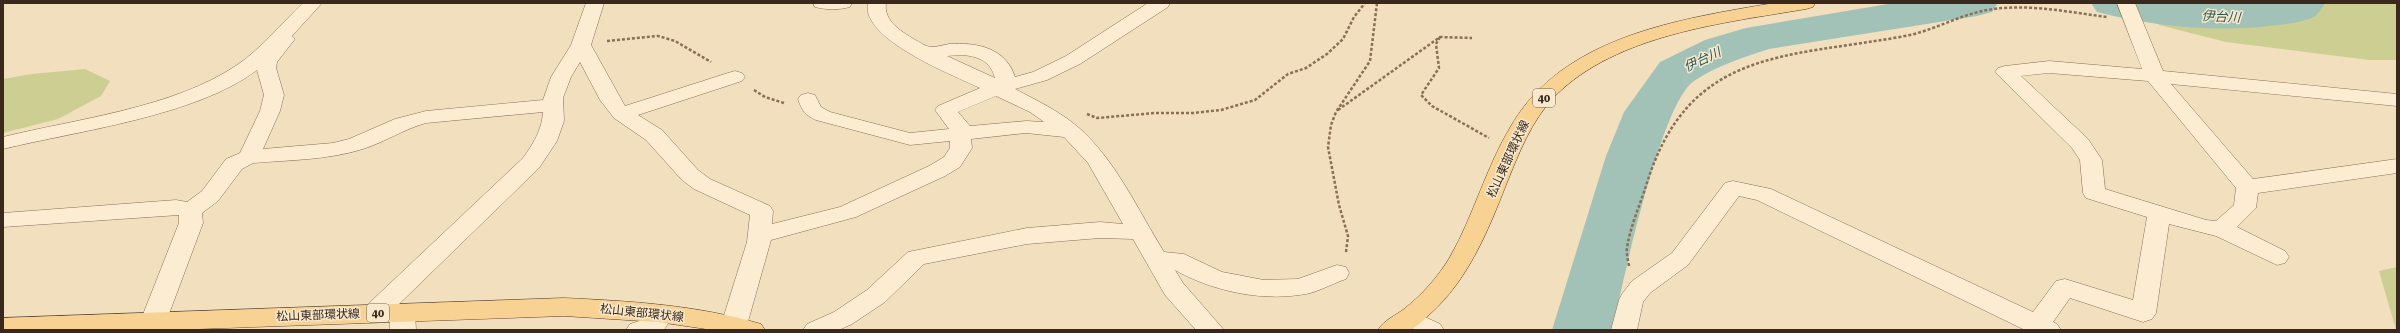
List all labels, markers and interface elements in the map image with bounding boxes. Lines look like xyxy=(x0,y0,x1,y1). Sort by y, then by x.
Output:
water label: 伊台川 xyxy=(2201,8,2243,25)
water label: 伊台川 xyxy=(1681,44,1725,74)
road number: 40 xyxy=(1533,89,1555,107)
street label: 松山東部環状線 xyxy=(1484,118,1532,200)
street label: 松山東部環状線 xyxy=(599,302,685,324)
road number: 40 xyxy=(367,304,389,322)
street label: 松山東部環状線 xyxy=(276,307,360,323)

